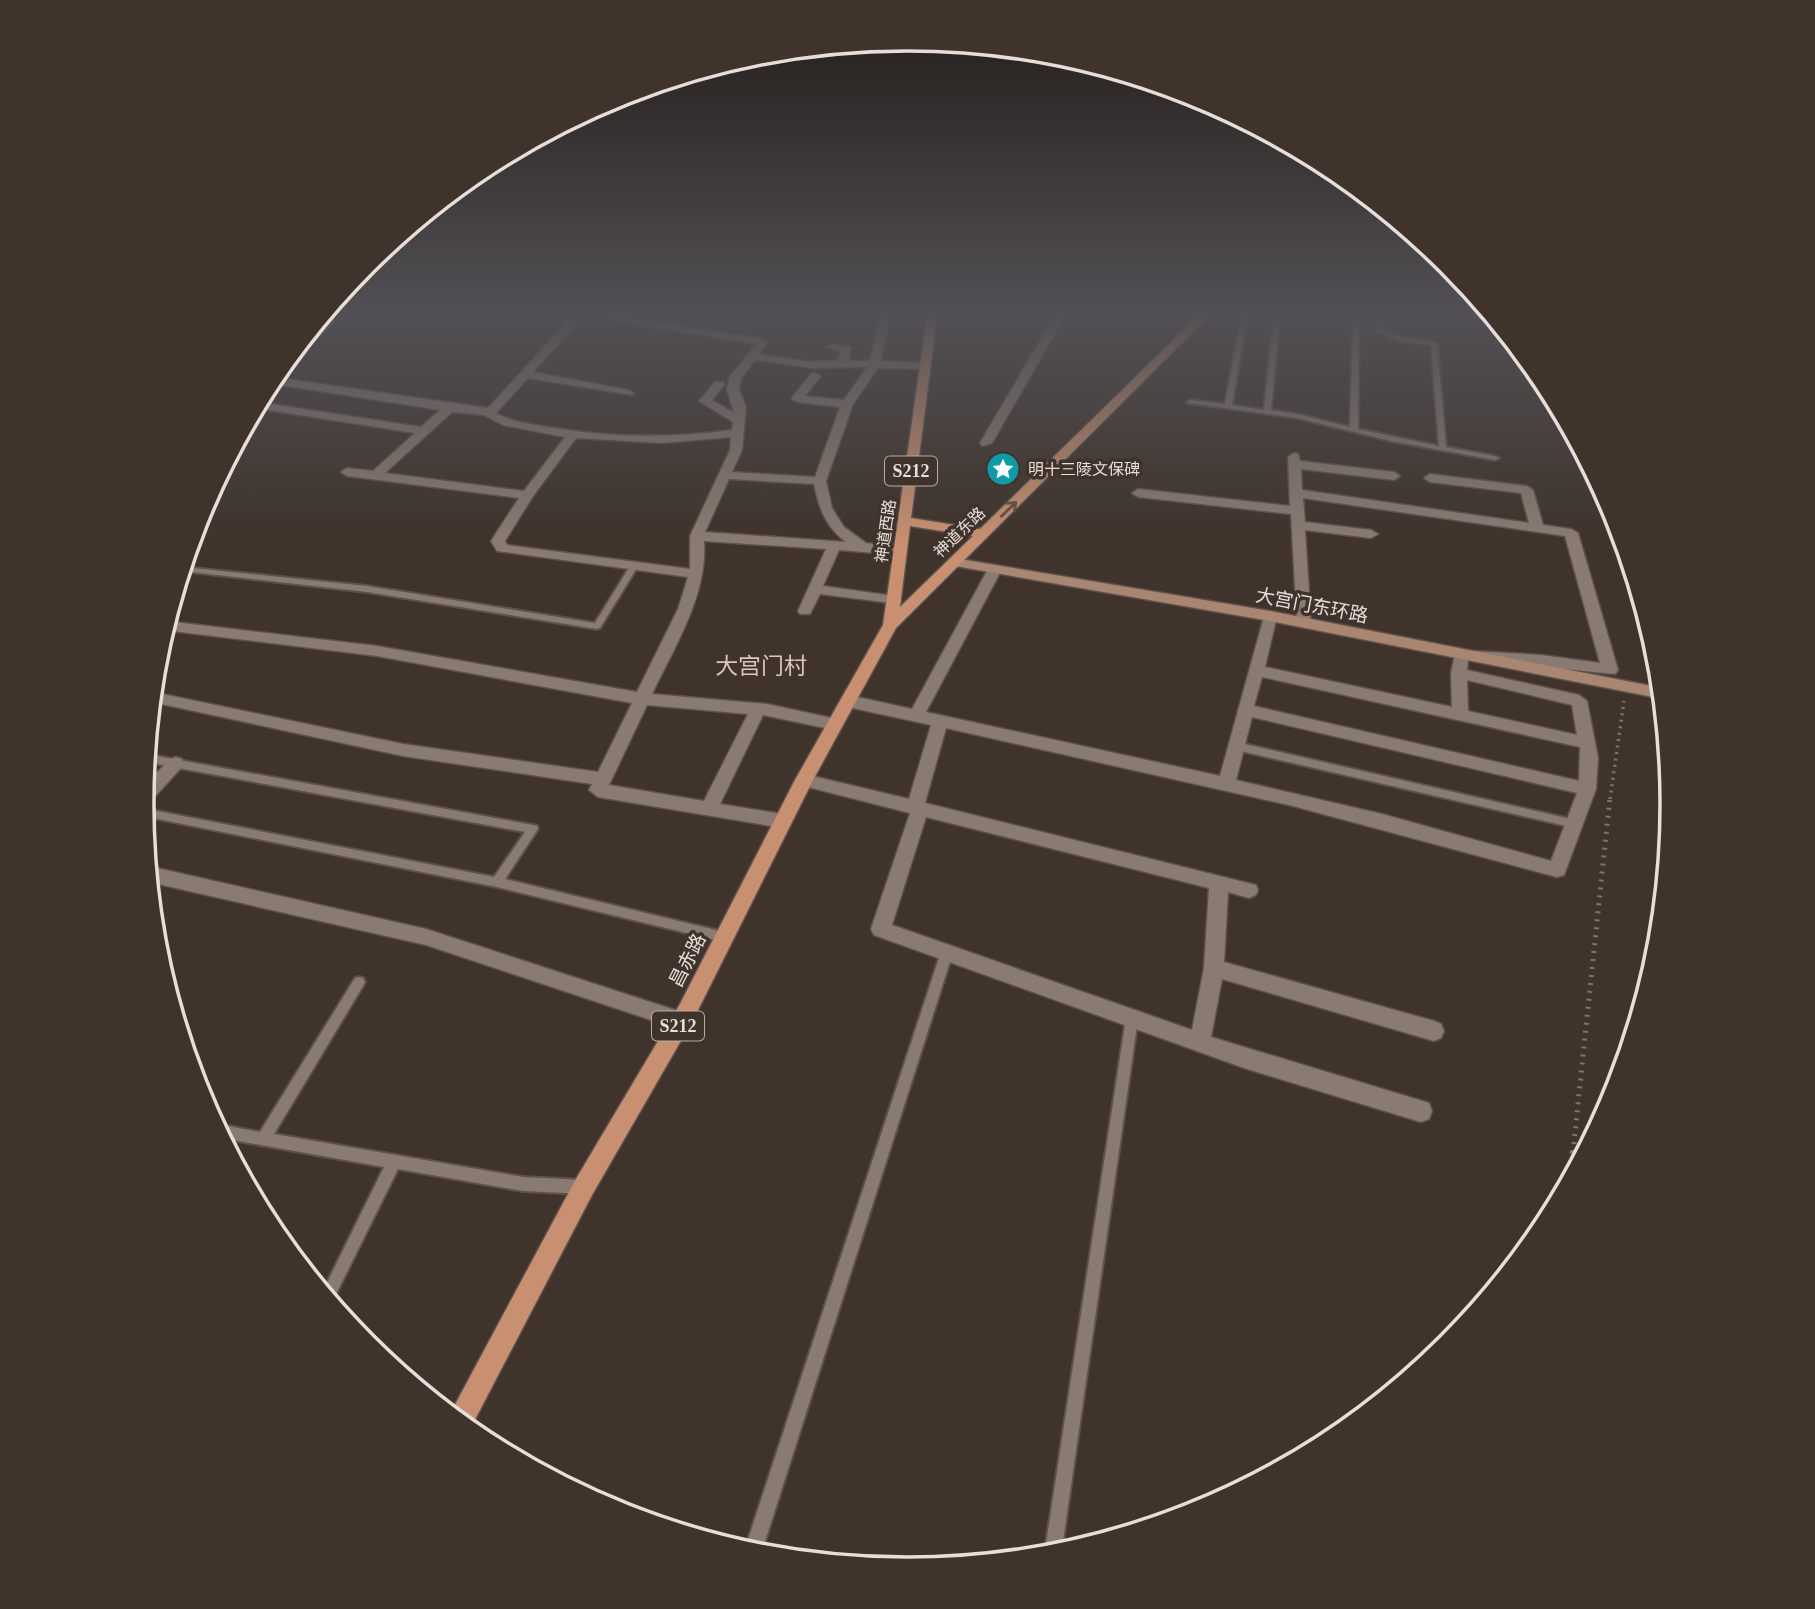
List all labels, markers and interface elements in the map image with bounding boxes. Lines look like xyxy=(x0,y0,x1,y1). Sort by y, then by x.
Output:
place icon: 明十三陵文保碑 xyxy=(984,450,1022,488)
road number: S212 xyxy=(885,457,937,486)
place label: 明十三陵文保碑 xyxy=(1028,461,1140,478)
street label: 神道西路 xyxy=(873,498,898,564)
one-way arrow xyxy=(1000,500,1017,517)
street label: 神道东路 xyxy=(930,504,988,561)
street label: 大宫门东环路 xyxy=(1254,584,1370,627)
district label: 大宫门村 xyxy=(715,654,807,679)
street label: 昌赤路 xyxy=(665,930,710,990)
road number: S212 xyxy=(652,1012,704,1041)

